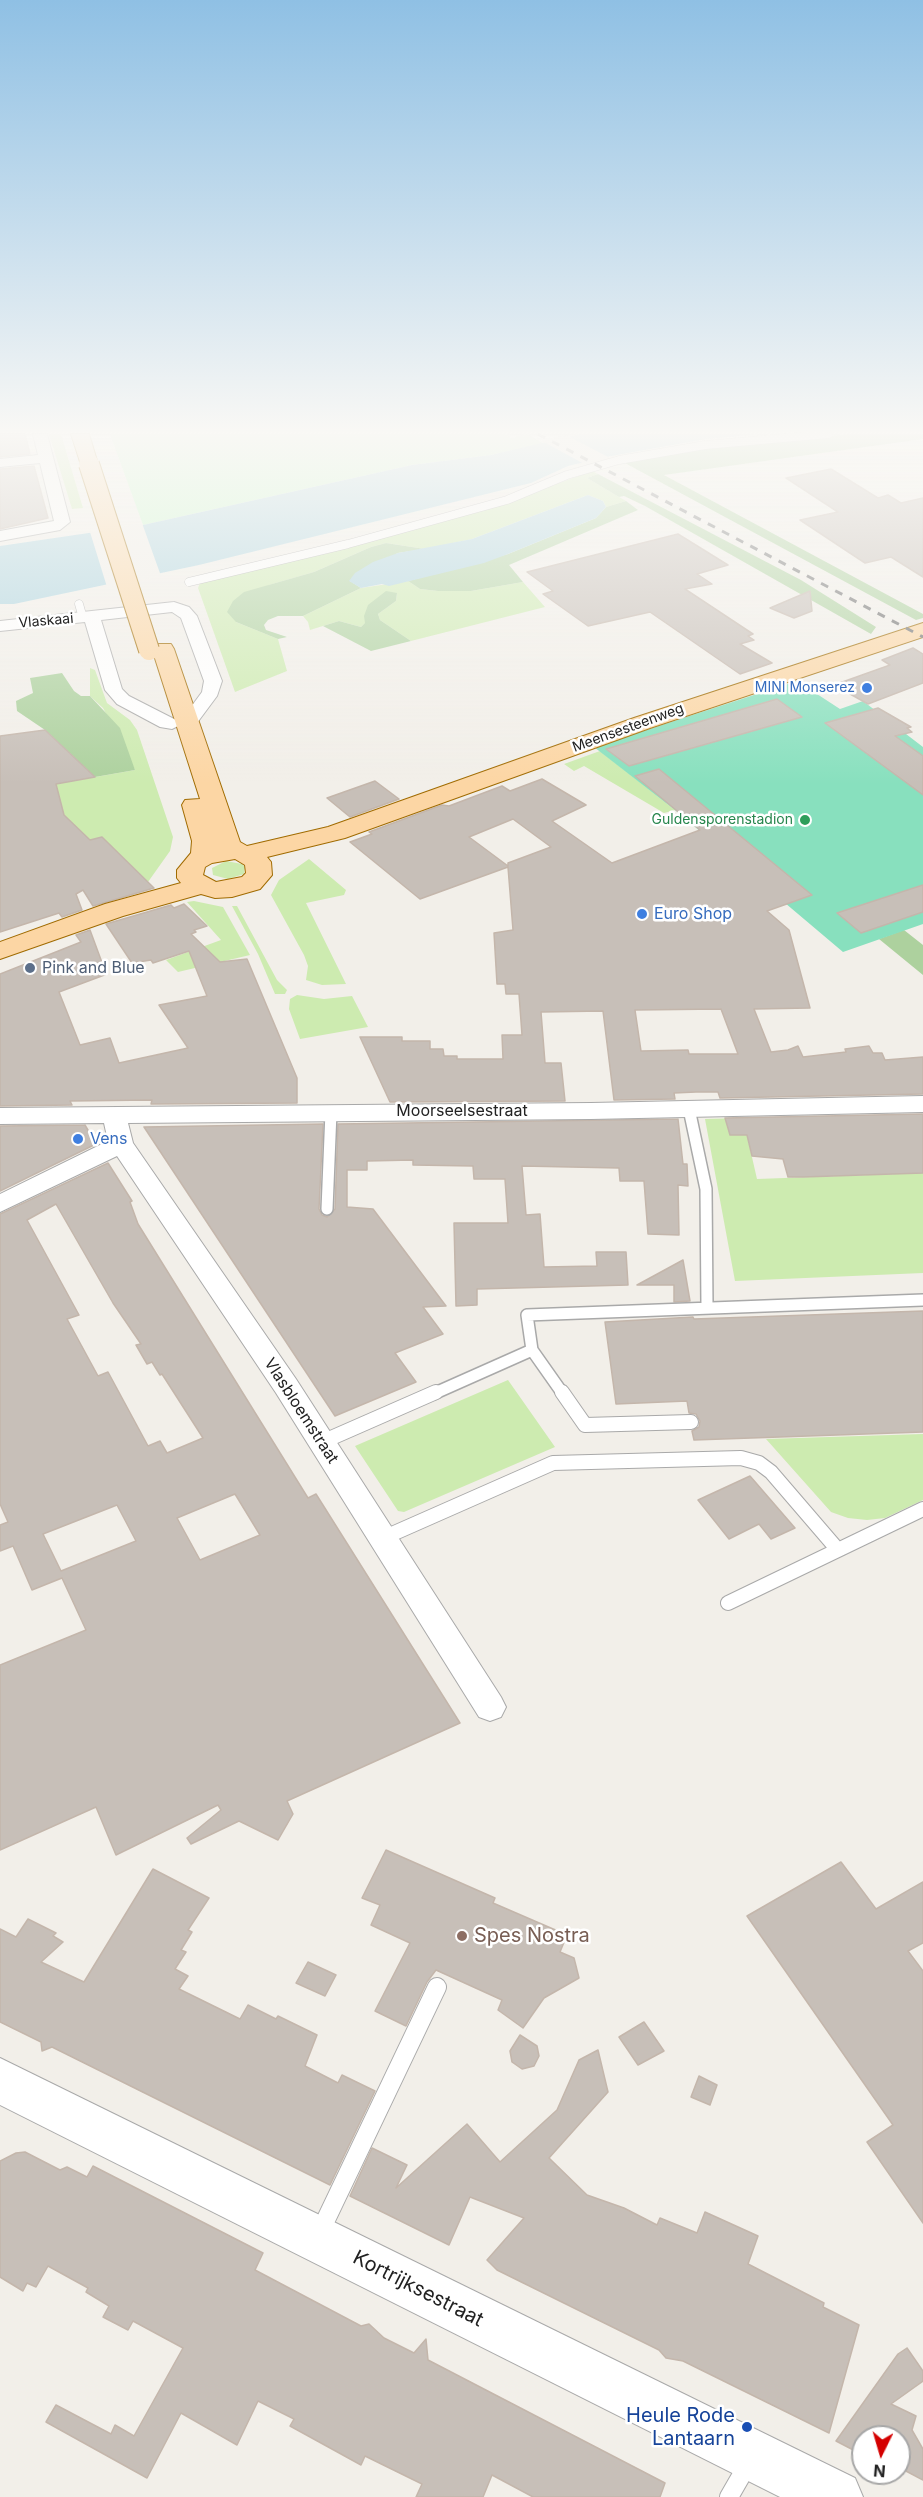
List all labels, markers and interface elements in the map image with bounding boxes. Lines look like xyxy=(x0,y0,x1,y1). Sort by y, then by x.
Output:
street label: Vlaskaai xyxy=(18,610,74,632)
place label: MINI Monserez xyxy=(755,680,855,696)
marker: MINI Monserez xyxy=(860,681,874,695)
street label: Meensesteenweg xyxy=(570,700,686,756)
place label: Guldensporenstadion xyxy=(652,812,793,828)
marker: Guldensporenstadion xyxy=(798,813,812,827)
place label: Euro Shop xyxy=(654,904,732,924)
marker: Euro Shop xyxy=(635,907,649,921)
place label: Pink and Blue xyxy=(42,958,145,978)
marker: Pink and Blue xyxy=(23,961,37,975)
street label: Moorseelsestraat xyxy=(396,1101,528,1121)
place label: Vens xyxy=(90,1129,127,1149)
marker: Vens xyxy=(71,1132,85,1146)
street label: Vlasbloemstraat xyxy=(260,1355,342,1467)
place label: Spes Nostra xyxy=(474,1924,590,1948)
marker: Spes Nostra xyxy=(455,1929,469,1943)
street label: Kortrijksestraat xyxy=(349,2246,487,2332)
place label: Heule Rode Lantaarn xyxy=(626,2404,735,2451)
marker: Heule Rode Lantaarn xyxy=(740,2420,754,2434)
north arrow xyxy=(851,2425,911,2485)
text: N xyxy=(873,2460,887,2481)

